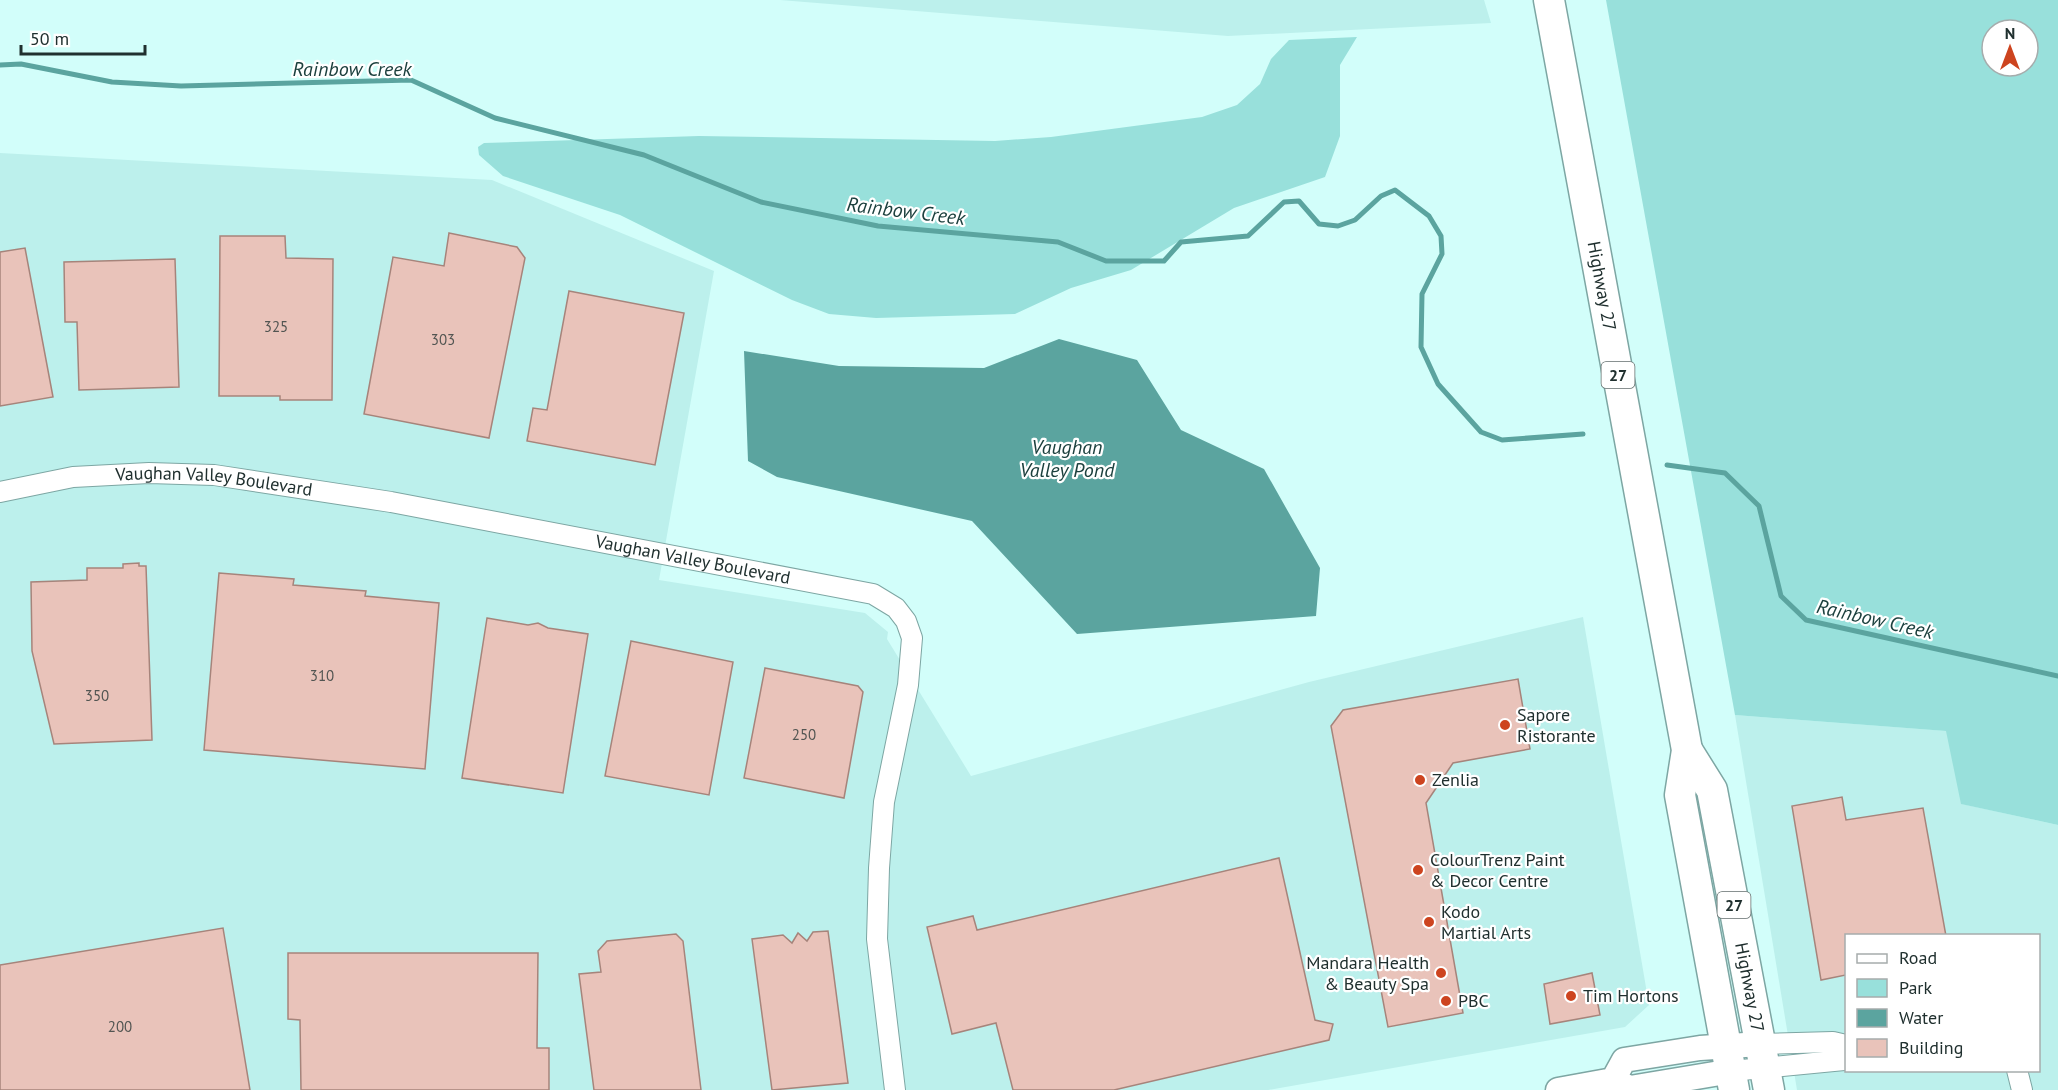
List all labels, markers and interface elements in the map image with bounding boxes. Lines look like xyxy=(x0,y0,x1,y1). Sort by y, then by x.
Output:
scale bar xyxy=(21,18,146,56)
north arrow xyxy=(1980,18,2040,78)
text: N xyxy=(2005,23,2015,43)
text: 50 m xyxy=(30,27,69,50)
water label: Rainbow Creek xyxy=(292,56,413,82)
water label: Rainbow Creek xyxy=(845,191,968,231)
street label: Highway 27 xyxy=(1583,239,1622,333)
house number: 325 xyxy=(264,317,288,336)
house number: 303 xyxy=(431,330,455,349)
road number: 27 xyxy=(1602,362,1634,388)
water label: Vaughan Valley Pond xyxy=(1020,434,1115,483)
street label: Vaughan Valley Boulevard xyxy=(114,461,314,501)
street label: Vaughan Valley Boulevard xyxy=(593,529,792,589)
water label: Rainbow Creek xyxy=(1814,593,1937,645)
house number: 310 xyxy=(310,666,334,685)
house number: 350 xyxy=(85,686,109,705)
place label: Sapore Ristorante xyxy=(1517,703,1596,747)
marker: Sapore Ristorante xyxy=(1498,718,1512,732)
house number: 250 xyxy=(792,725,816,744)
place label: Zenlia xyxy=(1432,768,1479,791)
marker: Zenlia xyxy=(1413,773,1427,787)
place label: ColourTrenz Paint & Decor Centre xyxy=(1430,848,1565,892)
marker: ColourTrenz Paint & Decor Centre xyxy=(1411,863,1425,877)
road number: 27 xyxy=(1718,892,1750,918)
place label: Kodo Martial Arts xyxy=(1441,900,1531,944)
marker: Kodo Martial Arts xyxy=(1422,915,1436,929)
legend xyxy=(1845,934,2040,1072)
street label: Highway 27 xyxy=(1730,940,1770,1034)
text: Road xyxy=(1899,946,1937,969)
place label: Mandara Health & Beauty Spa xyxy=(1306,951,1429,995)
marker: Mandara Health & Beauty Spa xyxy=(1434,966,1448,980)
text: Park xyxy=(1899,976,1932,999)
place label: Tim Hortons xyxy=(1583,984,1679,1007)
place label: PBC xyxy=(1458,989,1489,1012)
marker: Tim Hortons xyxy=(1564,989,1578,1003)
marker: PBC xyxy=(1439,994,1453,1008)
text: Water xyxy=(1899,1006,1943,1029)
house number: 200 xyxy=(108,1017,132,1036)
text: Building xyxy=(1899,1036,1963,1059)

